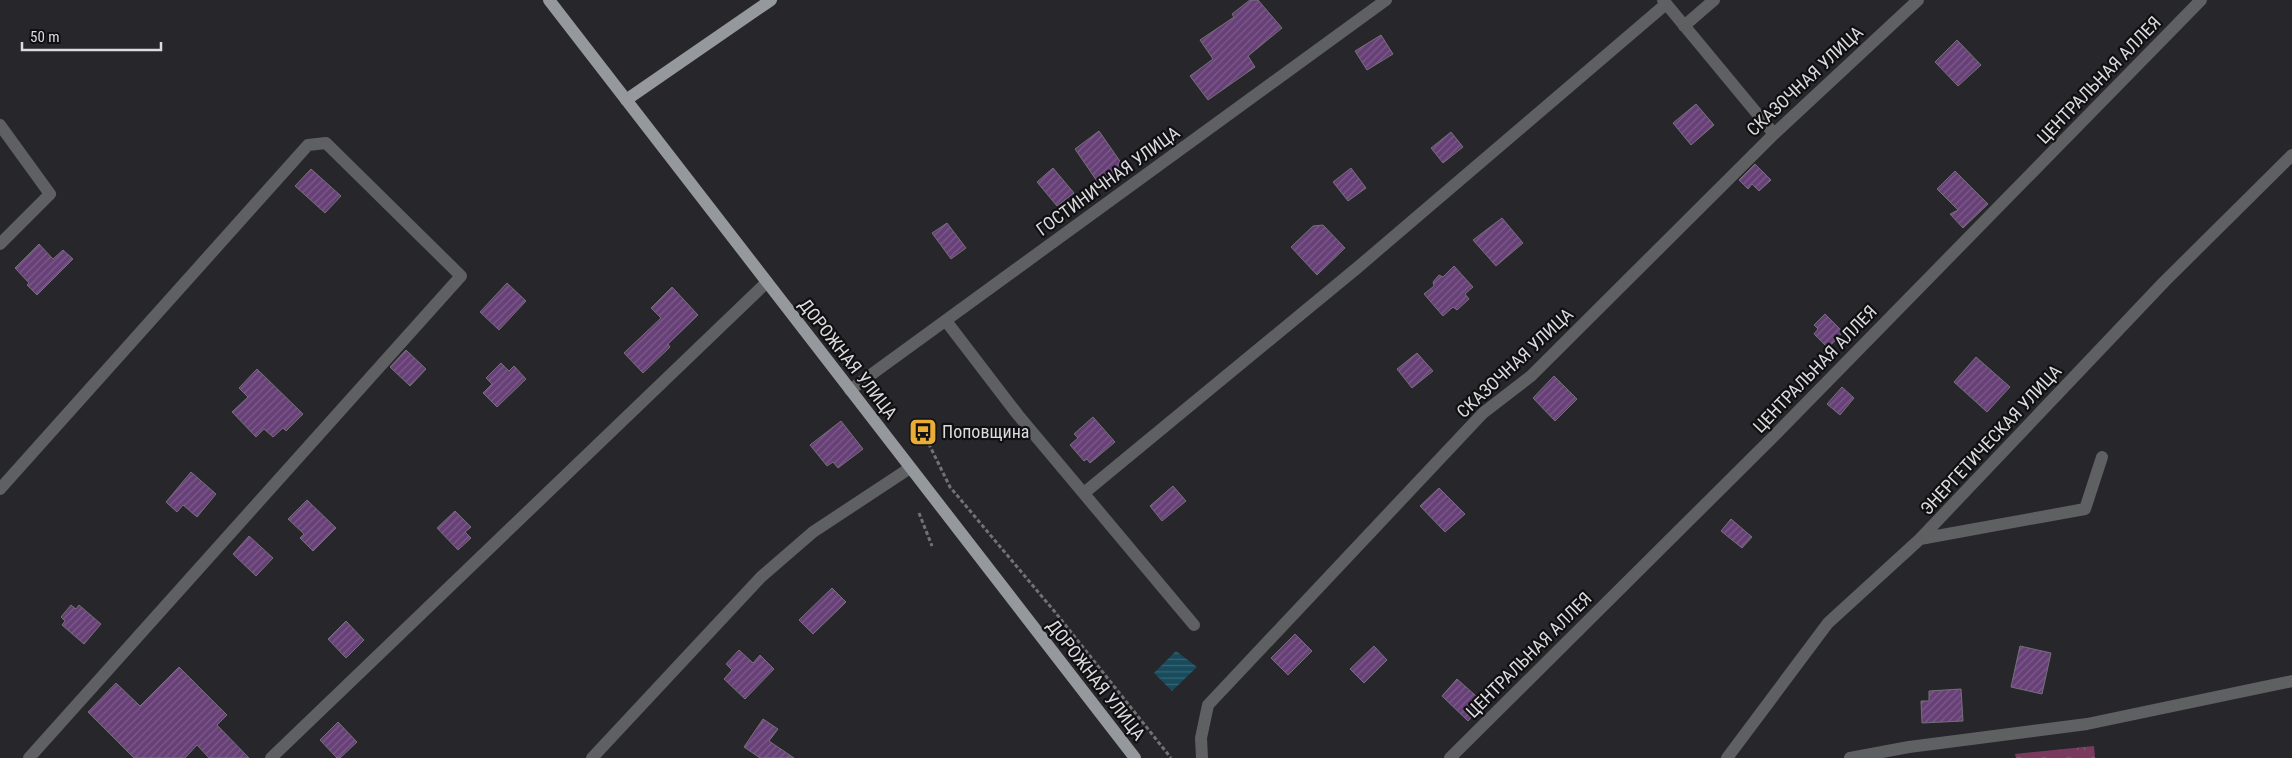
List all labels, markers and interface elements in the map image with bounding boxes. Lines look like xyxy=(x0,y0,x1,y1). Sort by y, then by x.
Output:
street label: ЦЕНТРАЛЬНАЯ АЛЛЕЯ xyxy=(2032,12,2165,148)
scale bar xyxy=(22,20,161,52)
street label: СКАЗОЧНАЯ УЛИЦА xyxy=(1742,21,1868,140)
text: 50 m xyxy=(30,28,60,46)
street label: ГОСТИНИЧНАЯ УЛИЦА xyxy=(1032,121,1184,240)
street label: ДОРОЖНАЯ УЛИЦА xyxy=(795,294,902,424)
street label: ЦЕНТРАЛЬНАЯ АЛЛЕЯ xyxy=(1748,301,1881,437)
street label: СКАЗОЧНАЯ УЛИЦА xyxy=(1452,303,1578,422)
street label: ЭНЕРГЕТИЧЕСКАЯ УЛИЦА xyxy=(1916,360,2066,519)
bus stop icon: Поповщина xyxy=(908,417,938,447)
place label: Поповщина xyxy=(942,421,1029,442)
street label: ЦЕНТРАЛЬНАЯ АЛЛЕЯ xyxy=(1461,587,1596,722)
street label: ДОРОЖНАЯ УЛИЦА xyxy=(1043,615,1150,745)

